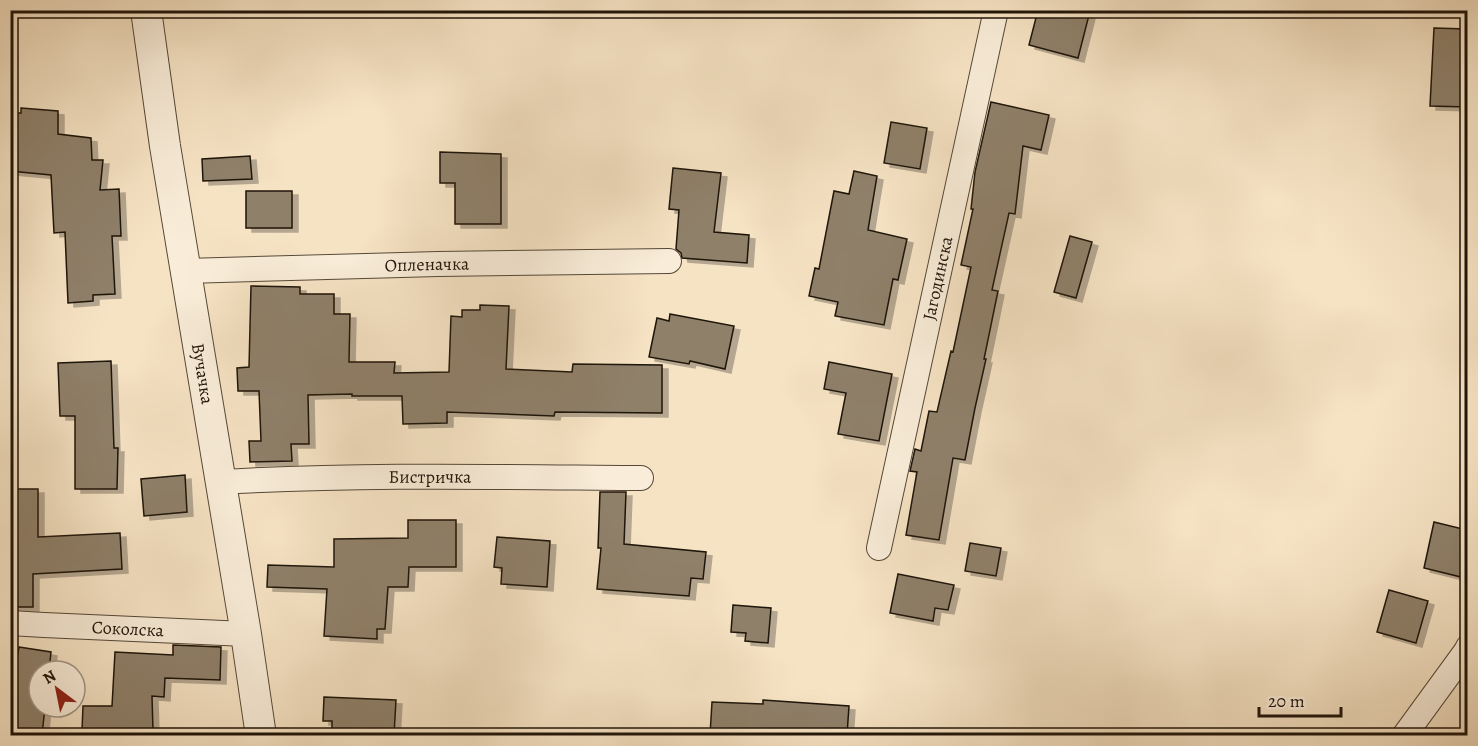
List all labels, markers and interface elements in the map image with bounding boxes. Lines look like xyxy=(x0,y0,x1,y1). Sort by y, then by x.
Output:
street label: Јагодинска xyxy=(917,233,959,323)
street label: Опленачка xyxy=(384,252,470,277)
street label: Вучачка xyxy=(186,341,220,407)
street label: Бистричка xyxy=(388,465,472,489)
street label: Соколска xyxy=(91,615,165,642)
north arrow xyxy=(27,659,87,719)
text: N xyxy=(39,665,61,690)
scale bar xyxy=(1259,680,1342,718)
text: 20 m xyxy=(1268,689,1305,713)

